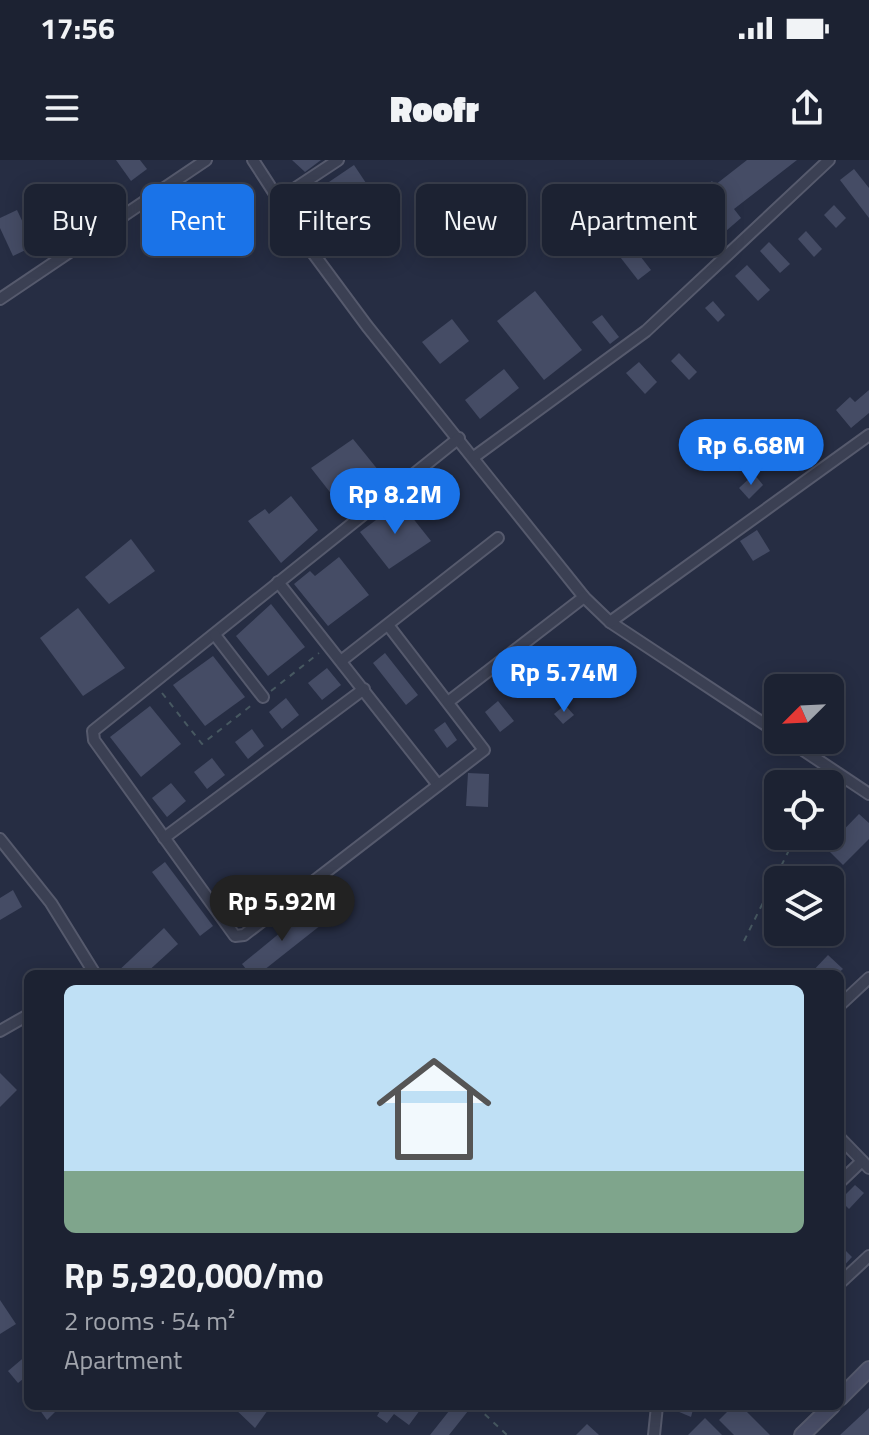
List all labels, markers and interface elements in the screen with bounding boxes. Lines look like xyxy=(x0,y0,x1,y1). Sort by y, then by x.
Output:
text: 17:56 xyxy=(40,5,115,51)
text: Roofr xyxy=(390,81,479,136)
icon: menu xyxy=(40,86,84,130)
icon: share xyxy=(785,86,829,130)
chip: Buy xyxy=(24,184,126,256)
chip: Rent xyxy=(142,184,254,256)
chip: Filters xyxy=(270,184,400,256)
chip: New xyxy=(416,184,526,256)
chip: Apartment xyxy=(542,184,725,256)
pin: Rp 6.68M xyxy=(668,419,834,487)
text: Rp 6.68M xyxy=(697,425,805,464)
pin: Rp 8.2M xyxy=(321,468,469,536)
text: Rp 8.2M xyxy=(348,474,442,513)
pin: Rp 5.74M xyxy=(481,646,647,714)
text: Rp 5.74M xyxy=(510,652,618,691)
north arrow xyxy=(764,674,844,754)
map controls xyxy=(764,674,844,946)
button: locate xyxy=(764,770,844,850)
button: layers xyxy=(764,866,844,946)
pin: Rp 5.92M xyxy=(199,875,365,943)
text: Rp 5.92M xyxy=(228,881,336,920)
icon: home xyxy=(362,1037,506,1181)
text: Rp 5,920,000/mo xyxy=(64,1249,324,1301)
text: 2 rooms · 54 m² xyxy=(64,1301,235,1340)
text: Apartment xyxy=(64,1340,182,1379)

